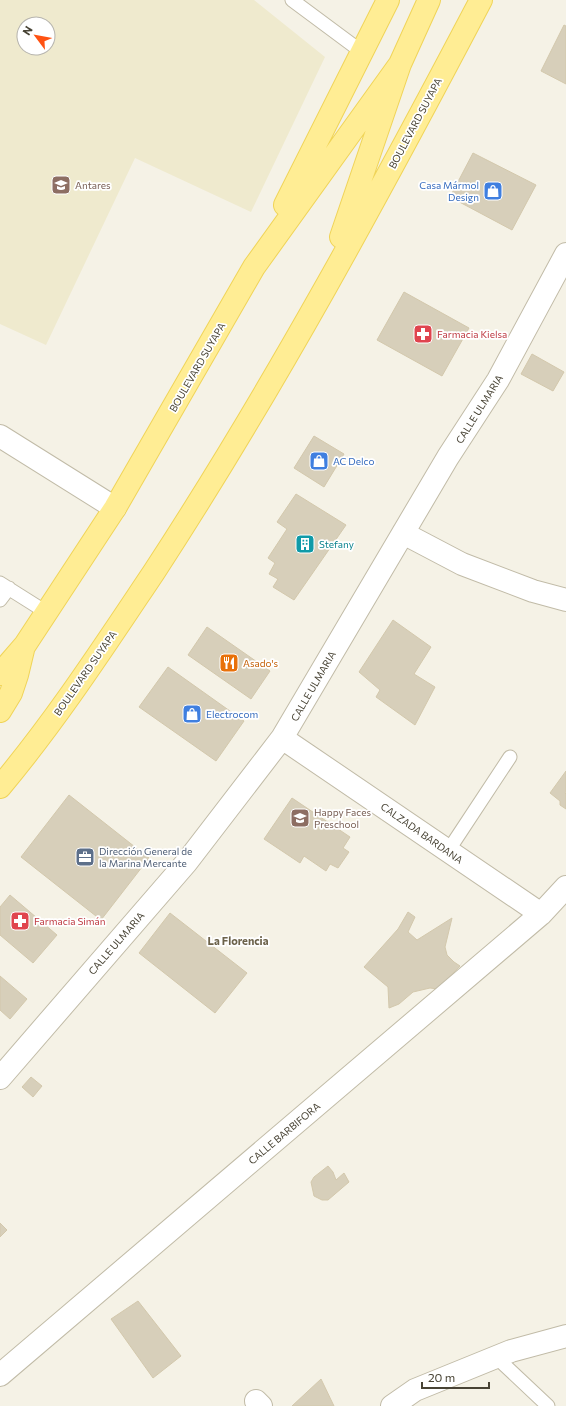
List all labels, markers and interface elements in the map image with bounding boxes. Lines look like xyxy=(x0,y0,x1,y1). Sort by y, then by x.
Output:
north arrow xyxy=(16,16,56,56)
text: N xyxy=(19,23,35,37)
street label: BOULEVARD SUYAPA xyxy=(386,76,444,170)
school or university icon: Antares xyxy=(50,174,72,196)
place label: Antares xyxy=(75,179,111,191)
place label: Casa Mármol Design xyxy=(419,179,479,203)
shop icon: Casa Mármol Design xyxy=(482,180,504,202)
street label: BOULEVARD SUYAPA xyxy=(167,320,227,414)
pharmacy icon: Farmacia Kielsa xyxy=(412,323,434,345)
place label: Farmacia Kielsa xyxy=(437,328,507,340)
street label: CALLE ULMARIA xyxy=(453,372,505,446)
shop icon: AC Delco xyxy=(308,450,330,472)
place label: AC Delco xyxy=(333,455,374,467)
building icon: Stefany xyxy=(294,533,316,555)
place label: Stefany xyxy=(319,538,354,550)
street label: BOULEVARD SUYAPA xyxy=(51,628,119,718)
street label: CALLE ULMARIA xyxy=(288,649,338,723)
restaurant icon: Asado's xyxy=(218,652,240,674)
place label: Asado's xyxy=(243,657,278,669)
shop icon: Electrocom xyxy=(181,703,203,725)
place label: Electrocom xyxy=(206,708,258,720)
street label: CALZADA BARDANA xyxy=(379,800,465,866)
place label: Happy Faces Preschool xyxy=(314,806,372,830)
school or university icon: Happy Faces Preschool xyxy=(289,807,311,829)
place label: Dirección General de la Marina Mercante xyxy=(99,845,192,869)
office icon: Dirección General de la Marina Mercante xyxy=(74,846,96,868)
street label: CALLE ULMARIA xyxy=(86,909,146,977)
pharmacy icon: Farmacia Simán xyxy=(9,910,31,932)
place label: Farmacia Simán xyxy=(34,915,105,927)
district label: La Florencia xyxy=(208,934,269,947)
street label: CALLE BARBIFORA xyxy=(246,1099,322,1166)
scale bar xyxy=(422,1364,489,1390)
text: 20 m xyxy=(428,1370,455,1384)

